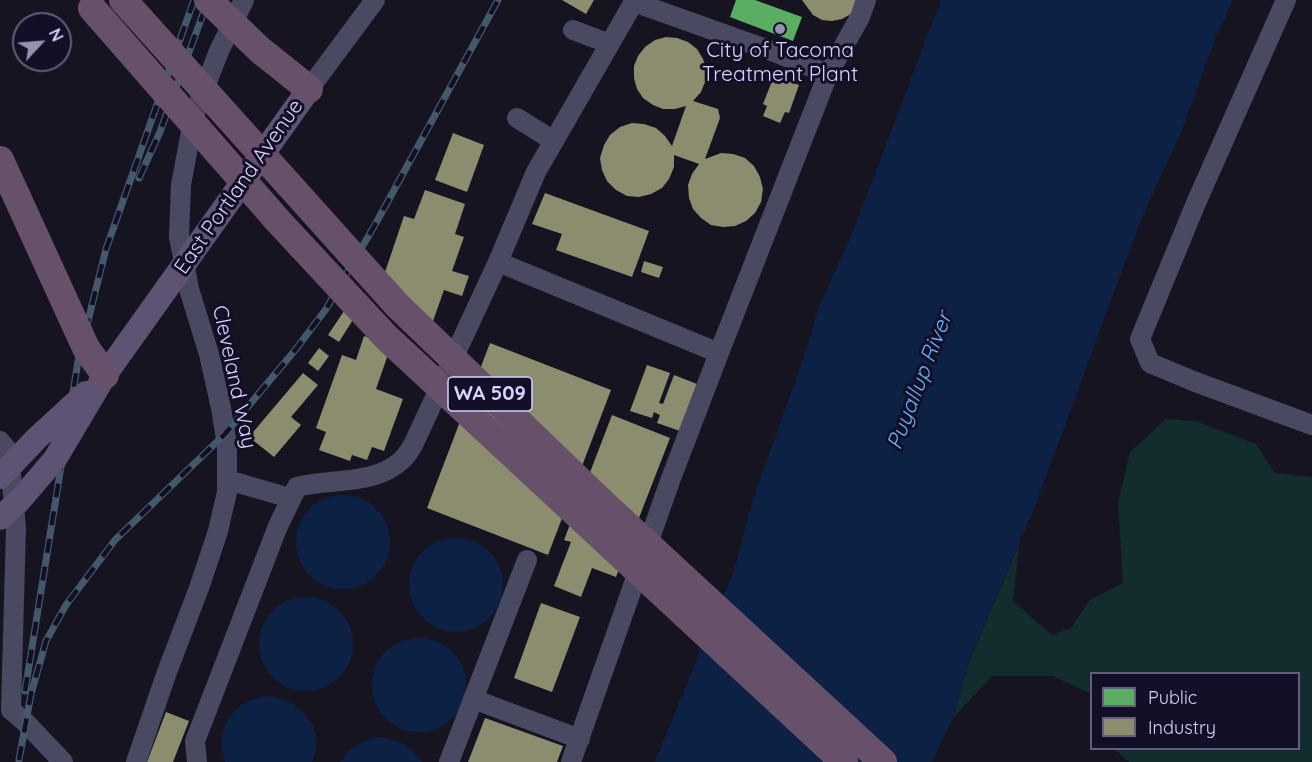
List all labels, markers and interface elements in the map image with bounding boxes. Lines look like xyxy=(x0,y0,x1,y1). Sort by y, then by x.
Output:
north arrow xyxy=(12,12,72,72)
marker: City of Tacoma Treatment Plant xyxy=(773,22,787,36)
text: N xyxy=(45,25,68,45)
place label: City of Tacoma Treatment Plant xyxy=(702,38,858,88)
street label: East Portland Avenue xyxy=(169,95,309,279)
street label: Cleveland Way xyxy=(207,303,261,451)
water label: Puyallup River xyxy=(882,309,958,453)
road number: WA 509 xyxy=(448,377,532,411)
legend xyxy=(1090,672,1300,750)
text: Public xyxy=(1148,686,1197,709)
text: Industry xyxy=(1148,716,1216,739)

